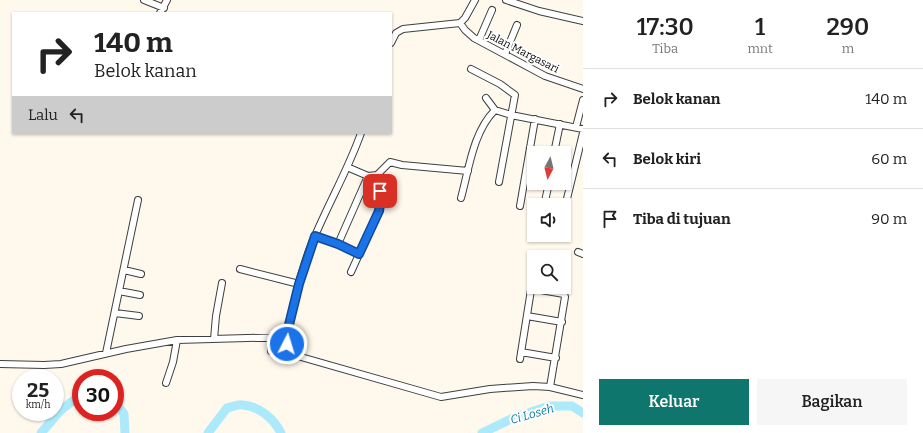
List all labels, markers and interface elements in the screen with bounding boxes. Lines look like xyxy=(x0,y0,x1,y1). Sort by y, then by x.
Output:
text: 17:30 xyxy=(637,13,694,41)
text: 1 xyxy=(755,13,765,41)
text: 290 xyxy=(826,13,869,41)
text: 140 m xyxy=(94,26,173,59)
icon: right xyxy=(28,28,80,80)
street label: Jalan Margasari xyxy=(484,28,562,76)
text: Tiba xyxy=(652,41,678,56)
text: mnt xyxy=(747,41,773,56)
text: m xyxy=(842,41,854,56)
text: Belok kanan xyxy=(94,60,197,82)
icon: right xyxy=(599,88,621,110)
text: Belok kanan xyxy=(633,90,721,108)
text: 140 m xyxy=(865,90,907,108)
icon: left xyxy=(66,104,88,126)
text: Lalu xyxy=(28,106,58,124)
north arrow xyxy=(527,146,571,190)
map controls xyxy=(527,146,571,294)
icon: left xyxy=(599,148,621,170)
text: Belok kiri xyxy=(633,150,701,168)
text: 60 m xyxy=(871,150,907,168)
pin xyxy=(363,174,397,208)
icon: arrive xyxy=(369,180,391,202)
button: sound xyxy=(527,198,571,242)
icon: arrive xyxy=(599,208,621,230)
text: Tiba di tujuan xyxy=(633,210,731,228)
text: 90 m xyxy=(871,210,907,228)
button: search xyxy=(527,250,571,294)
position arrow xyxy=(266,323,308,365)
speed limit sign: 30 xyxy=(72,369,124,421)
text: 25 xyxy=(27,378,49,402)
button: Keluar xyxy=(599,379,749,425)
button: Bagikan xyxy=(757,379,907,425)
text: km/h xyxy=(26,399,50,411)
water label: Ci Loseh xyxy=(509,401,555,427)

